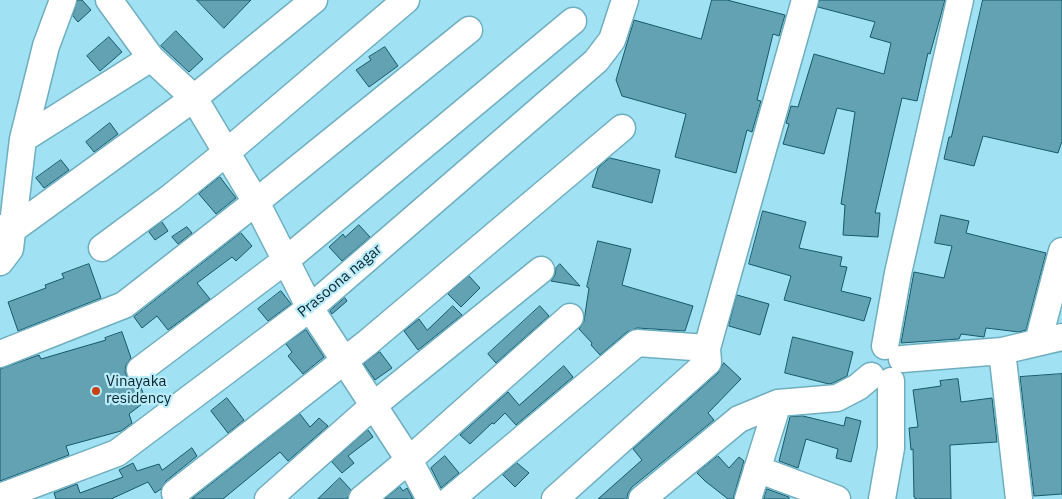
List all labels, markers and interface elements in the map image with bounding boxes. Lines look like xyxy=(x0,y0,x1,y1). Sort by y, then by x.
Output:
street label: Prasoona nagar xyxy=(294,241,386,321)
place label: Vinayaka residency xyxy=(106,373,171,408)
marker: Vinayaka residency xyxy=(90,385,102,397)

